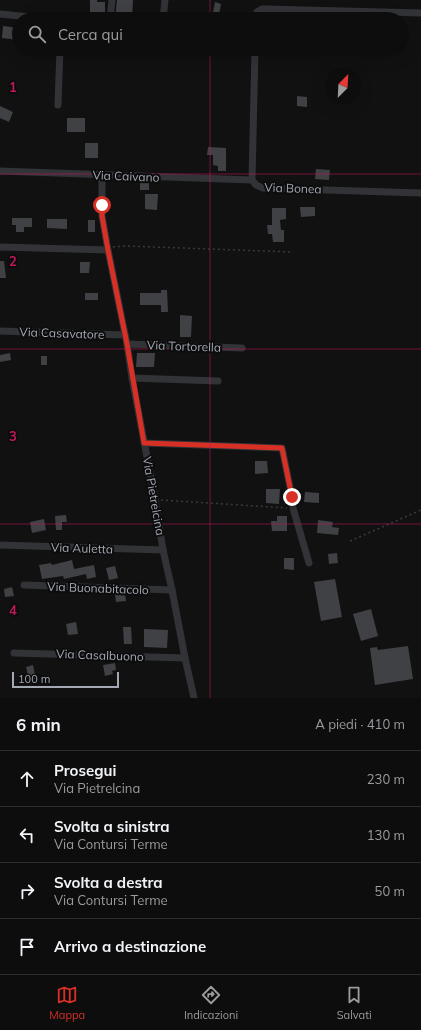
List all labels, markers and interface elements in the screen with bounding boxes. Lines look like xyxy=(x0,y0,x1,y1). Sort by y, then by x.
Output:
search box xyxy=(12,12,409,56)
icon: search xyxy=(26,23,48,45)
text: Cerca qui xyxy=(58,25,123,44)
north arrow xyxy=(325,68,361,104)
text: 1 xyxy=(9,79,17,95)
street label: Via Caivano xyxy=(92,167,160,185)
street label: Via Bonea xyxy=(264,180,322,196)
route start xyxy=(93,196,111,214)
text: 2 xyxy=(9,253,17,269)
street label: Via Casavatore xyxy=(19,324,105,342)
street label: Via Tortorella xyxy=(147,337,221,355)
text: 3 xyxy=(9,428,17,444)
street label: Via Pietrelcina xyxy=(140,455,168,537)
route end xyxy=(283,488,301,506)
street label: Via Auletta xyxy=(51,539,113,557)
street label: Via Buonabitacolo xyxy=(47,579,149,597)
text: 4 xyxy=(9,602,17,618)
street label: Via Casalbuono xyxy=(56,646,144,664)
scale bar xyxy=(12,670,119,689)
text: 100 m xyxy=(18,672,50,686)
text: 6 min xyxy=(16,714,61,735)
text: A piedi · 410 m xyxy=(315,716,405,732)
text: Prosegui xyxy=(54,761,116,780)
icon: ahead xyxy=(16,768,38,790)
text: 230 m xyxy=(367,771,405,787)
text: Via Pietrelcina xyxy=(54,780,140,796)
text: Svolta a sinistra xyxy=(54,817,170,836)
icon: left xyxy=(16,824,38,846)
text: 130 m xyxy=(367,827,405,843)
text: Via Contursi Terme xyxy=(54,836,168,852)
text: Svolta a destra xyxy=(54,873,163,892)
icon: right xyxy=(16,880,38,902)
text: 50 m xyxy=(375,883,405,899)
text: Via Contursi Terme xyxy=(54,892,168,908)
icon: arrive xyxy=(16,936,38,958)
text: Arrivo a destinazione xyxy=(54,937,206,956)
tab: Mappa xyxy=(49,984,85,1022)
tab: Indicazioni xyxy=(184,984,238,1022)
tab: Salvati xyxy=(337,984,372,1022)

